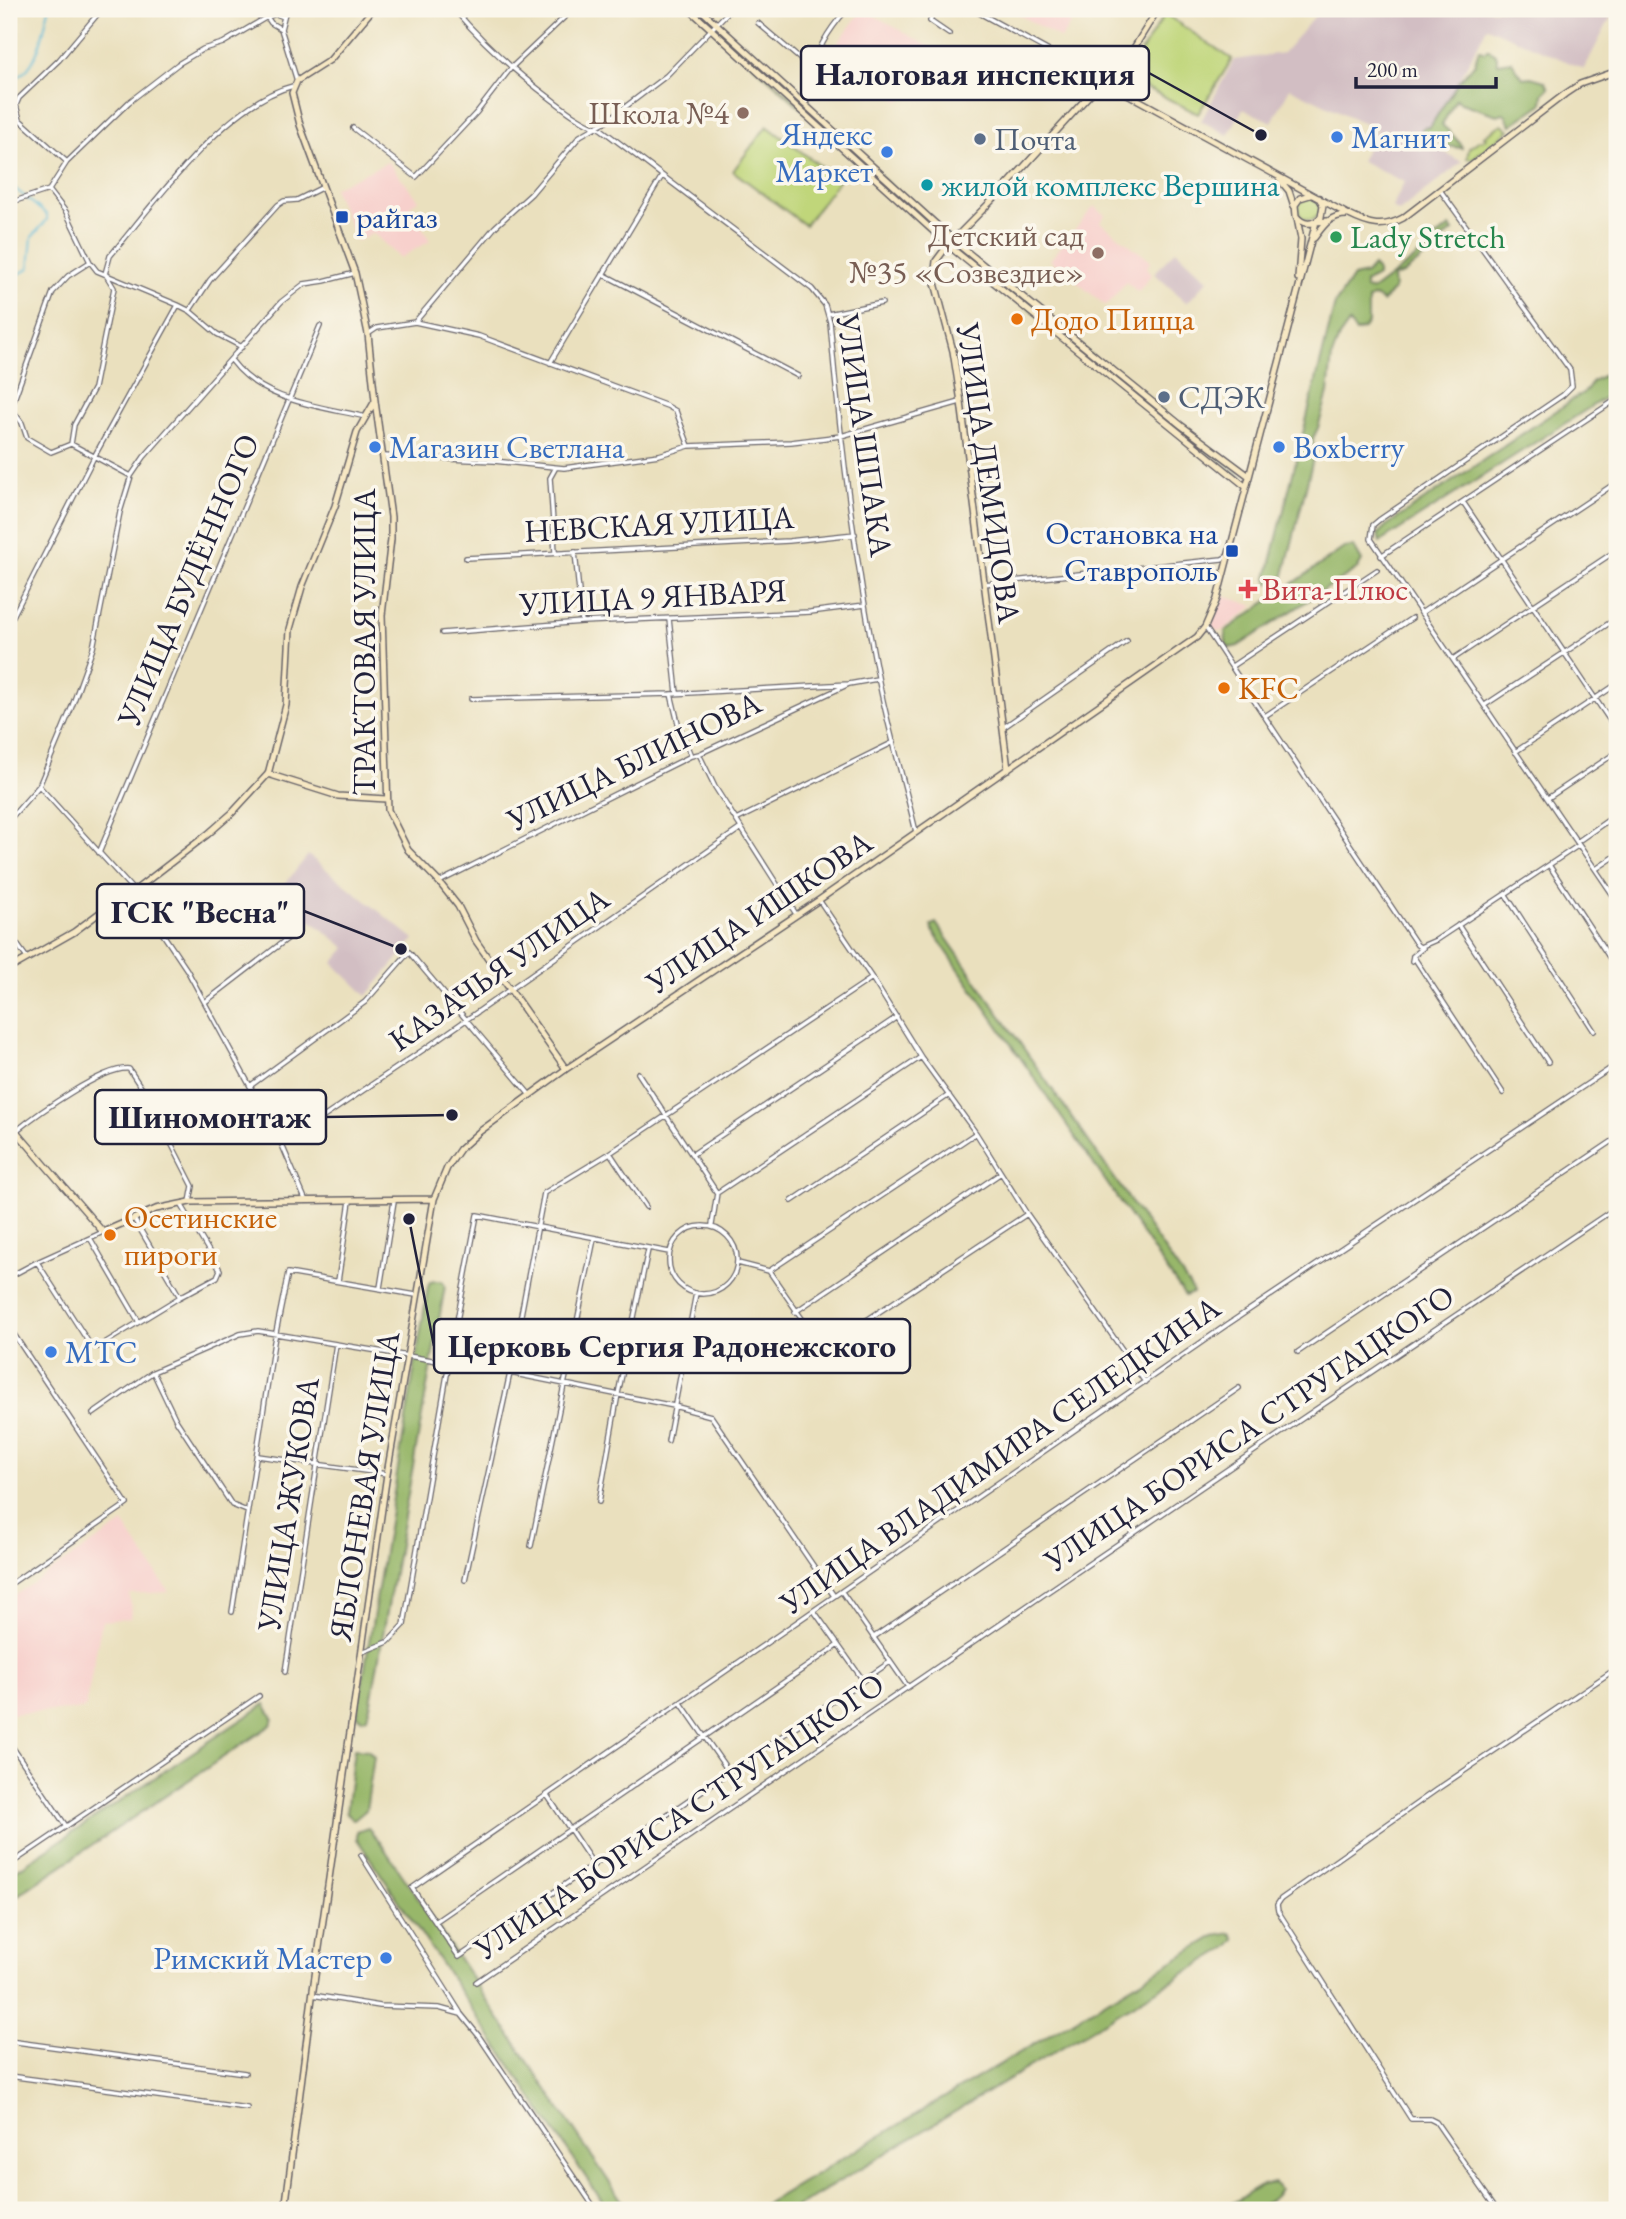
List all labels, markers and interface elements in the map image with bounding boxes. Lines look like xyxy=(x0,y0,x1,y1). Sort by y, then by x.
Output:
callout: Налоговая инспекция xyxy=(801,46,1149,100)
scale bar xyxy=(1356,46,1496,90)
text: Налоговая инспекция xyxy=(815,52,1135,95)
text: 200 m xyxy=(1367,56,1418,83)
place label: Школа №4 xyxy=(589,92,730,134)
marker: Школа №4 xyxy=(735,105,751,121)
place label: Яндекс Маркет xyxy=(775,113,873,192)
place label: Магнит xyxy=(1351,116,1450,158)
place label: Почта xyxy=(994,118,1077,160)
marker: Магнит xyxy=(1329,129,1345,145)
marker: Почта xyxy=(972,131,988,147)
marker: Яндекс Маркет xyxy=(879,144,895,160)
place label: жилой комплекс Вершина xyxy=(941,164,1280,206)
marker: жилой комплекс Вершина xyxy=(919,177,935,193)
place label: райгаз xyxy=(356,196,438,238)
marker: райгаз xyxy=(334,209,350,225)
place label: Детский сад №35 «Созвездие» xyxy=(849,214,1084,293)
place label: Lady Stretch xyxy=(1350,216,1506,258)
marker: Lady Stretch xyxy=(1328,229,1344,245)
marker: Детский сад №35 «Созвездие» xyxy=(1090,245,1106,261)
place label: Додо Пицца xyxy=(1031,298,1195,340)
street label: УЛИЦА ШПАКА xyxy=(827,310,903,560)
marker: Додо Пицца xyxy=(1009,311,1025,327)
street label: УЛИЦА ДЕМИДОВА xyxy=(947,319,1031,627)
place label: СДЭК xyxy=(1178,376,1266,418)
marker: СДЭК xyxy=(1156,389,1172,405)
place label: Магазин Светлана xyxy=(389,426,625,468)
place label: Boxberry xyxy=(1293,426,1406,468)
street label: УЛИЦА БУДЁННОГО xyxy=(107,427,269,734)
marker: Магазин Светлана xyxy=(367,439,383,455)
marker: Boxberry xyxy=(1271,439,1287,455)
street label: ТРАКТОВАЯ УЛИЦА xyxy=(343,488,385,796)
street label: НЕВСКАЯ УЛИЦА xyxy=(523,496,796,552)
place label: Остановка на Ставрополь xyxy=(1045,512,1218,591)
marker: Остановка на Ставрополь xyxy=(1224,543,1240,559)
place label: Вита-Плюс xyxy=(1262,568,1408,610)
street label: УЛИЦА 9 ЯНВАРЯ xyxy=(517,569,788,625)
marker: Вита-Плюс xyxy=(1240,581,1256,597)
place label: KFC xyxy=(1238,667,1299,709)
marker: KFC xyxy=(1216,680,1232,696)
street label: УЛИЦА БЛИНОВА xyxy=(499,681,769,841)
street label: УЛИЦА ИШКОВА xyxy=(637,820,881,1004)
street label: КАЗАЧЬЯ УЛИЦА xyxy=(381,877,618,1061)
callout: ГСК "Весна" xyxy=(97,884,304,938)
text: ГСК "Весна" xyxy=(111,890,289,933)
callout: Шиномонтаж xyxy=(95,1090,326,1144)
text: Шиномонтаж xyxy=(108,1095,312,1138)
place label: Осетинские пироги xyxy=(124,1196,277,1275)
marker: Осетинские пироги xyxy=(102,1227,118,1243)
street label: УЛИЦА БОРИСА СТРУГАЦКОГО xyxy=(1035,1275,1462,1582)
street label: УЛИЦА ВЛАДИМИРА СЕЛЕДКИНА xyxy=(771,1286,1229,1624)
callout: Церковь Сергия Радонежского xyxy=(434,1319,910,1373)
text: Церковь Сергия Радонежского xyxy=(448,1324,896,1367)
street label: ЯБЛОНЕВАЯ УЛИЦА xyxy=(319,1327,409,1645)
place label: МТС xyxy=(65,1331,137,1373)
marker: МТС xyxy=(43,1344,59,1360)
street label: УЛИЦА ЖУКОВА xyxy=(247,1373,329,1635)
street label: УЛИЦА БОРИСА СТРУГАЦКОГО xyxy=(465,1663,892,1970)
place label: Римский Мастер xyxy=(153,1937,372,1979)
marker: Римский Мастер xyxy=(378,1950,394,1966)

